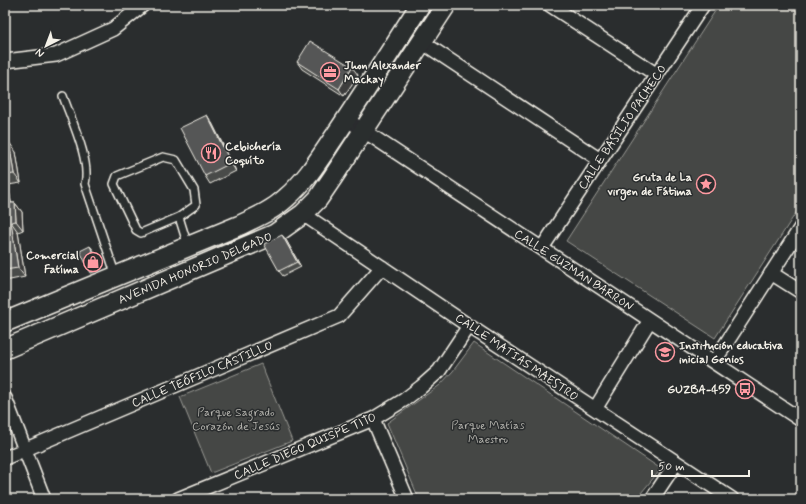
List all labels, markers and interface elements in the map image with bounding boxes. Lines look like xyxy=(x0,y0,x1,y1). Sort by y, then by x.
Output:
north arrow xyxy=(26,26,66,66)
text: N xyxy=(33,45,47,60)
place label: Jhon Alexander Mackay xyxy=(344,58,421,88)
office icon: Jhon Alexander Mackay xyxy=(319,61,341,83)
street label: CALLE BASILIO PACHECO xyxy=(575,62,671,193)
place label: Cebichería Coquíto xyxy=(225,139,282,169)
restaurant icon: Cebichería Coquíto xyxy=(200,142,222,164)
place label: Gruta de La virgen de Fátima xyxy=(607,170,692,201)
place icon: Gruta de La virgen de Fátima xyxy=(695,173,717,195)
street label: CALLE GUZMAN BARRON xyxy=(511,226,636,315)
street label: AVENIDA HONORIO DELGADO xyxy=(116,229,275,309)
place label: Comercial Fatíma xyxy=(26,248,79,278)
shop icon: Comercial Fatíma xyxy=(82,251,104,273)
street label: CALLE MATIAS MAESTRO xyxy=(452,310,581,405)
street label: CALLE TEÓFILO CASTILLO xyxy=(129,338,275,412)
place label: Institución educativa inicial Genios xyxy=(679,338,783,368)
school or university icon: Institución educativa inicial Genios xyxy=(654,341,676,363)
bus stop icon: GUZBA-459 xyxy=(734,378,756,400)
place label: GUZBA-459 xyxy=(667,382,731,398)
park label: Parque Sagrado Corazón de Jesús xyxy=(192,405,281,435)
street label: CALLE DIEGO QUISPE TITO xyxy=(232,410,379,484)
park label: Parque Matías Maestro xyxy=(451,418,525,448)
scale bar xyxy=(652,452,749,478)
text: 50 m xyxy=(658,459,685,475)

